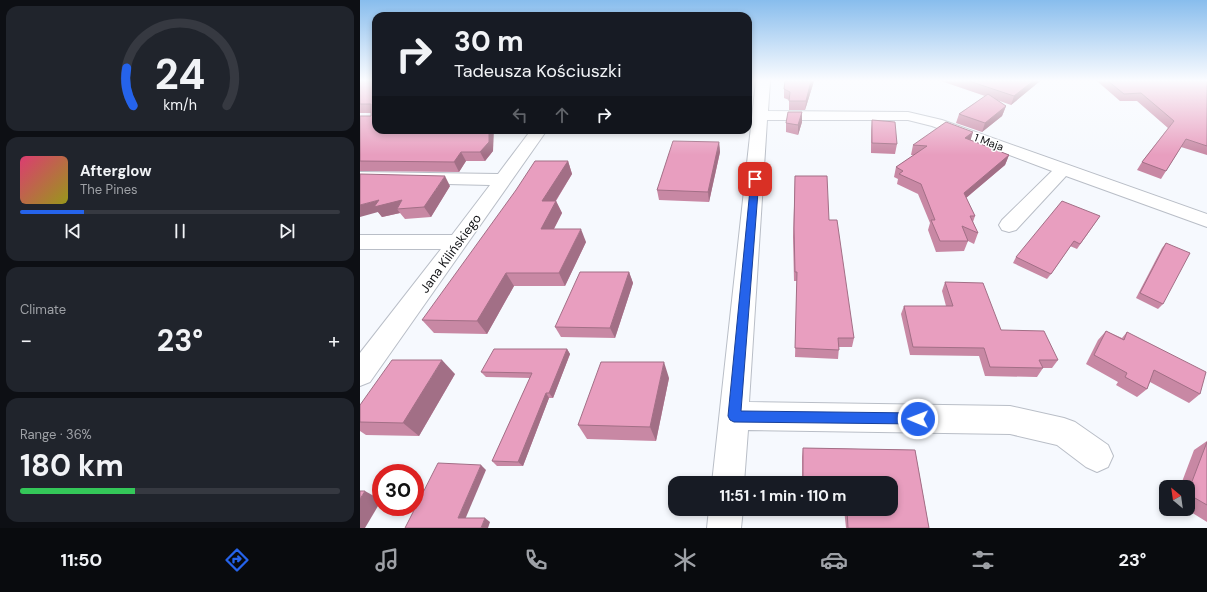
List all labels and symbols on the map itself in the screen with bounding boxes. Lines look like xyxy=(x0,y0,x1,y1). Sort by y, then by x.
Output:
street label: 1 Maja xyxy=(972,130,1006,154)
pin xyxy=(738,162,772,196)
street label: Jana Kilińskiego xyxy=(416,210,485,296)
position arrow xyxy=(897,398,939,440)
speed limit sign: 30 xyxy=(372,464,424,516)
north arrow xyxy=(1159,480,1195,516)

